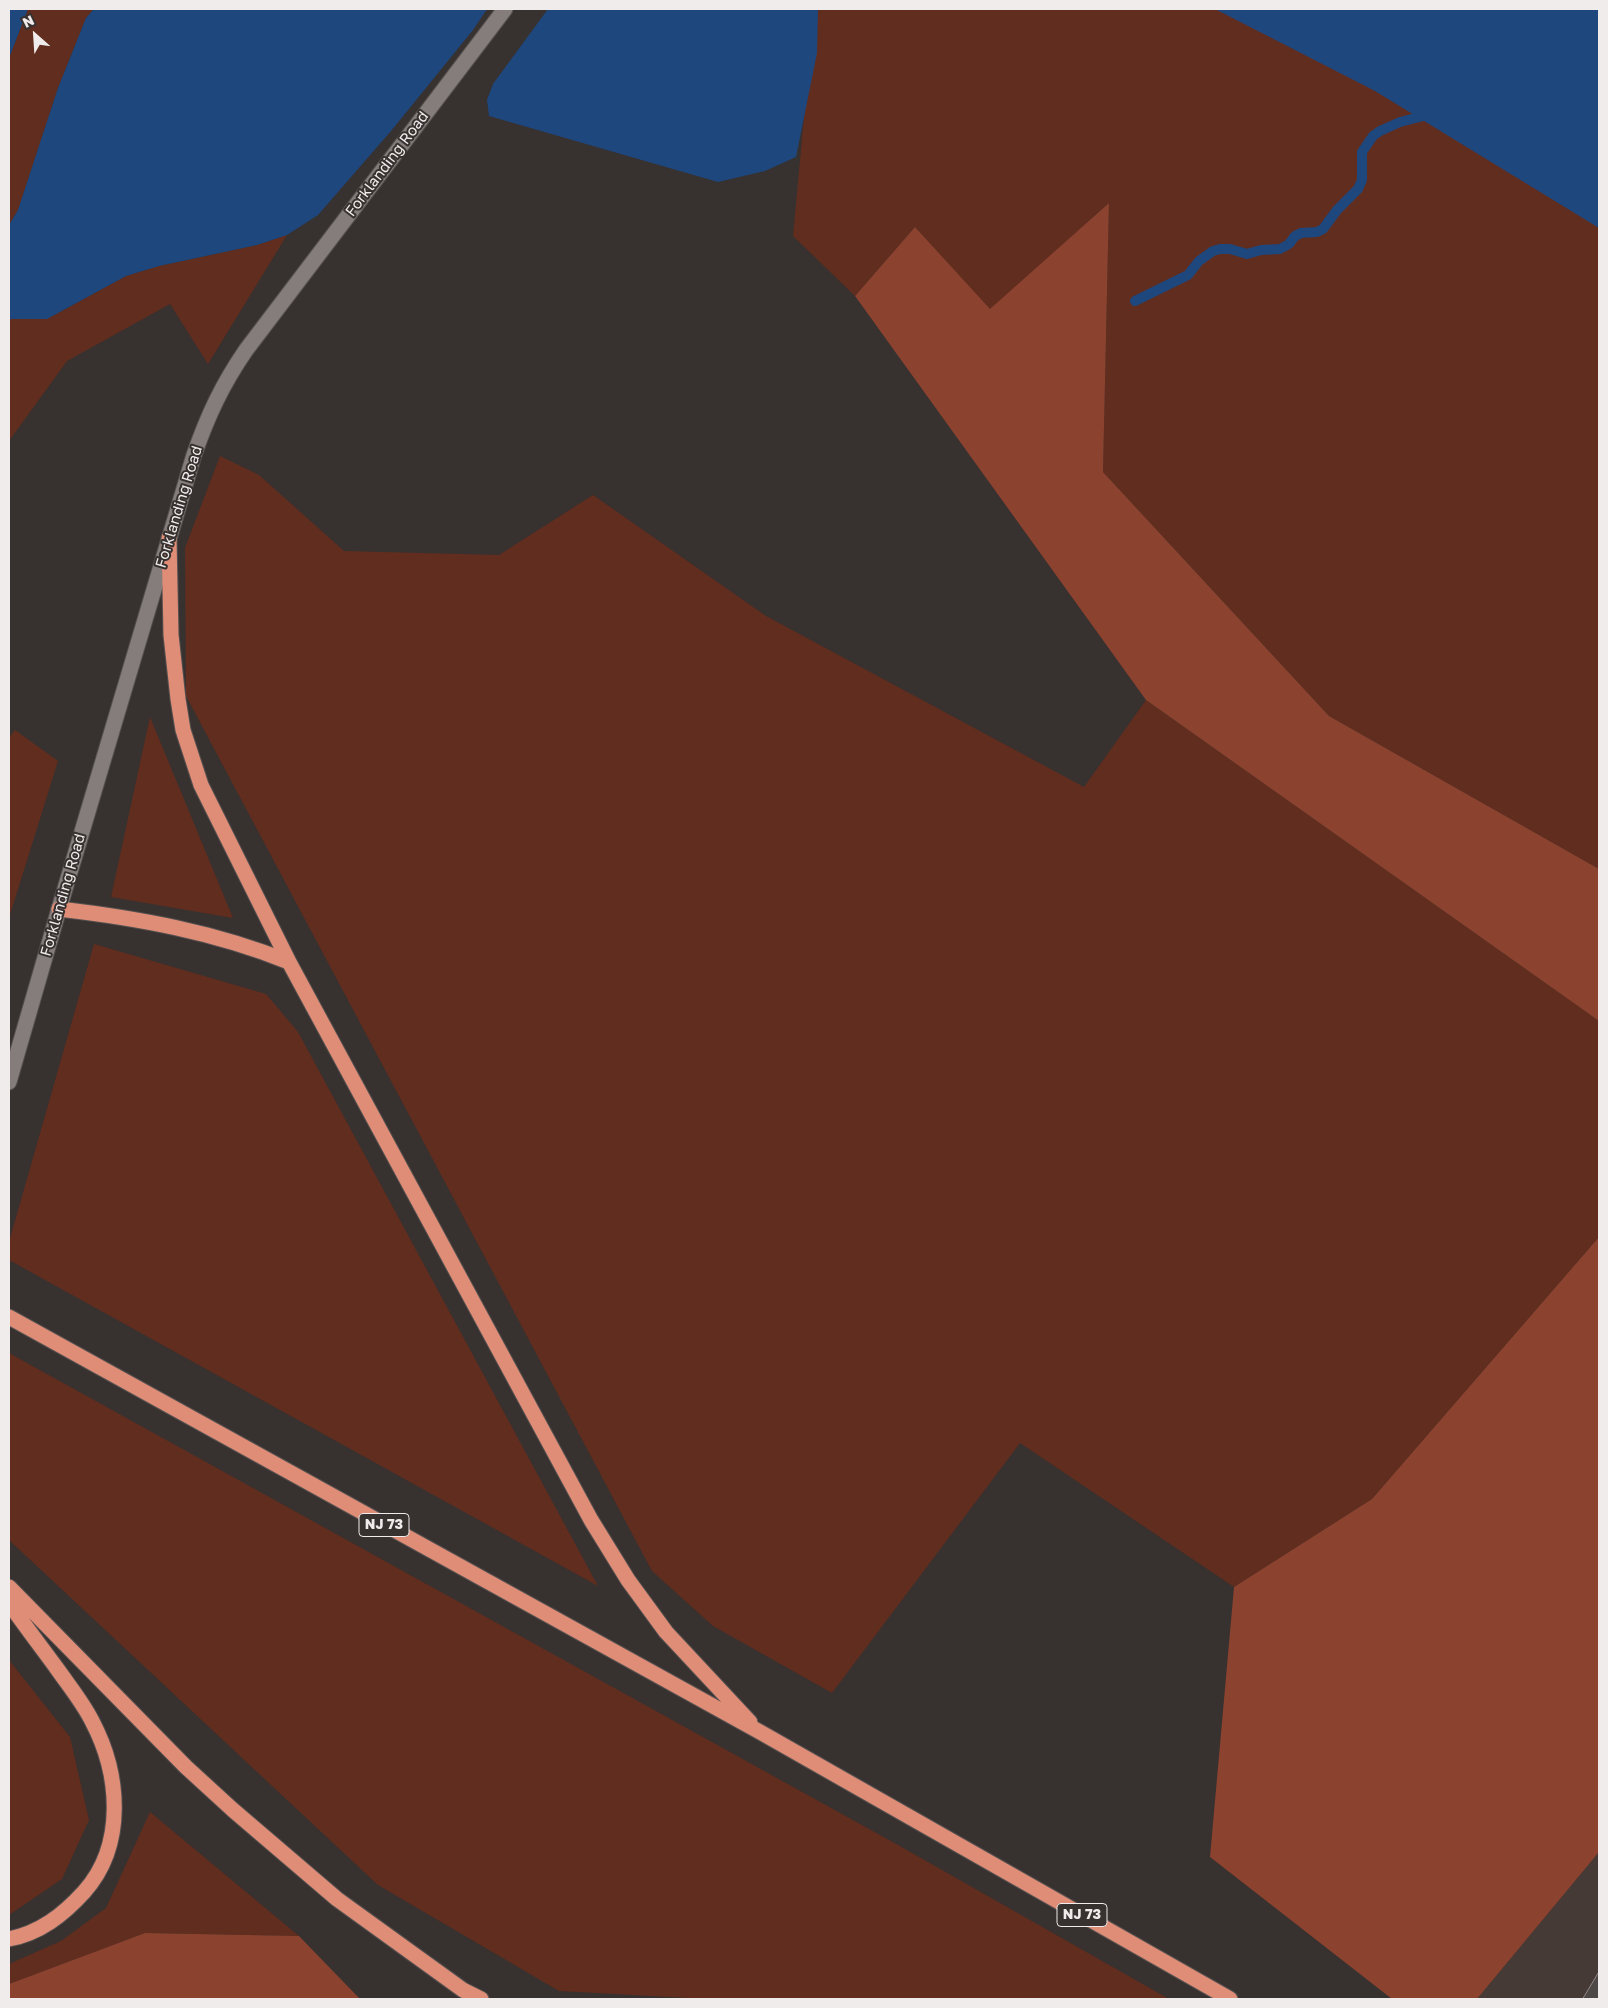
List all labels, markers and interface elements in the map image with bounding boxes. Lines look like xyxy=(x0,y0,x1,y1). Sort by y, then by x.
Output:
north arrow xyxy=(10,10,60,60)
text: N xyxy=(20,11,37,31)
street label: Forklanding Road xyxy=(342,108,432,220)
street label: Forklanding Road xyxy=(152,444,206,570)
street label: Forklanding Road xyxy=(37,832,89,958)
road number: NJ 73 xyxy=(359,1514,409,1536)
road number: NJ 73 xyxy=(1057,1904,1107,1926)

